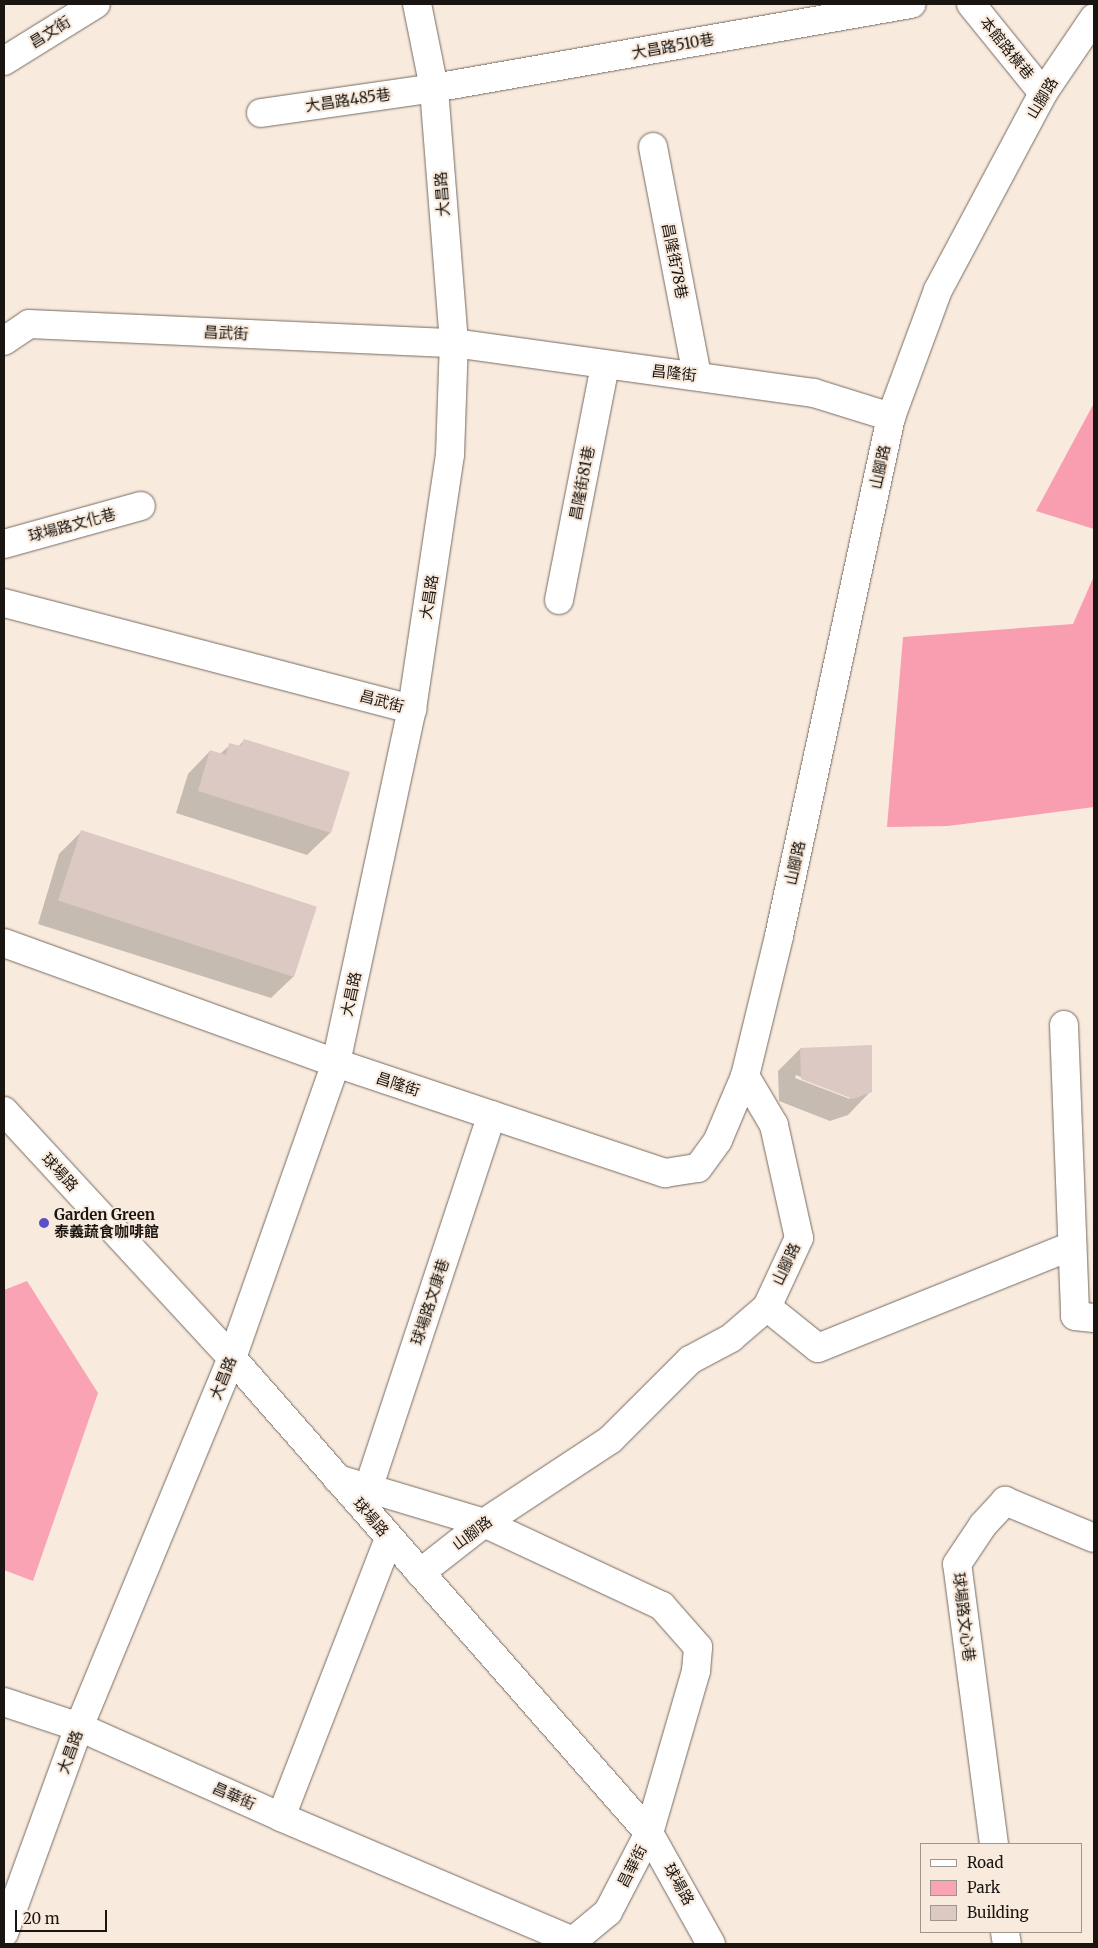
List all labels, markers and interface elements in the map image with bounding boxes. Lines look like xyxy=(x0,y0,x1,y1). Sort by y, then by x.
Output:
street label: 昌文街 xyxy=(26,12,74,52)
street label: 本館路橫巷 xyxy=(976,13,1038,83)
street label: 大昌路510巷 xyxy=(630,30,716,62)
street label: 山腳路 xyxy=(1023,74,1061,122)
street label: 大昌路485巷 xyxy=(304,85,392,115)
street label: 大昌路 xyxy=(431,171,453,217)
street label: 昌隆街78巷 xyxy=(659,221,691,301)
street label: 昌武街 xyxy=(203,323,249,343)
street label: 昌隆街 xyxy=(651,362,697,384)
street label: 山腳路 xyxy=(867,443,893,491)
street label: 昌隆街81巷 xyxy=(566,444,598,522)
street label: 球場路文化巷 xyxy=(26,505,118,545)
street label: 大昌路 xyxy=(417,573,441,621)
street label: 昌武街 xyxy=(358,686,406,716)
street label: 山腳路 xyxy=(782,839,808,887)
street label: 大昌路 xyxy=(338,970,364,1018)
street label: 昌隆街 xyxy=(374,1068,422,1100)
street label: 球場路 xyxy=(38,1149,82,1195)
place label: Garden Green 泰義蔬食咖啡館 xyxy=(54,1205,159,1240)
marker: Garden Green 泰義蔬食咖啡館 xyxy=(38,1217,50,1229)
street label: 山腳路 xyxy=(768,1240,804,1288)
street label: 球場路文康巷 xyxy=(408,1256,452,1348)
street label: 大昌路 xyxy=(206,1354,240,1402)
street label: 球場路 xyxy=(349,1494,393,1540)
street label: 山腳路 xyxy=(449,1512,495,1554)
street label: 球場路文心巷 xyxy=(950,1571,978,1663)
street label: 大昌路 xyxy=(54,1728,86,1776)
street label: 昌華街 xyxy=(210,1779,258,1813)
street label: 昌華街 xyxy=(614,1842,650,1890)
legend xyxy=(920,1843,1083,1933)
text: Road xyxy=(967,1853,1003,1872)
street label: 球場路 xyxy=(660,1860,698,1908)
text: Park xyxy=(967,1878,1000,1897)
scale bar xyxy=(18,1900,110,1932)
text: Building xyxy=(967,1903,1029,1922)
text: 20 m xyxy=(23,1909,60,1928)

